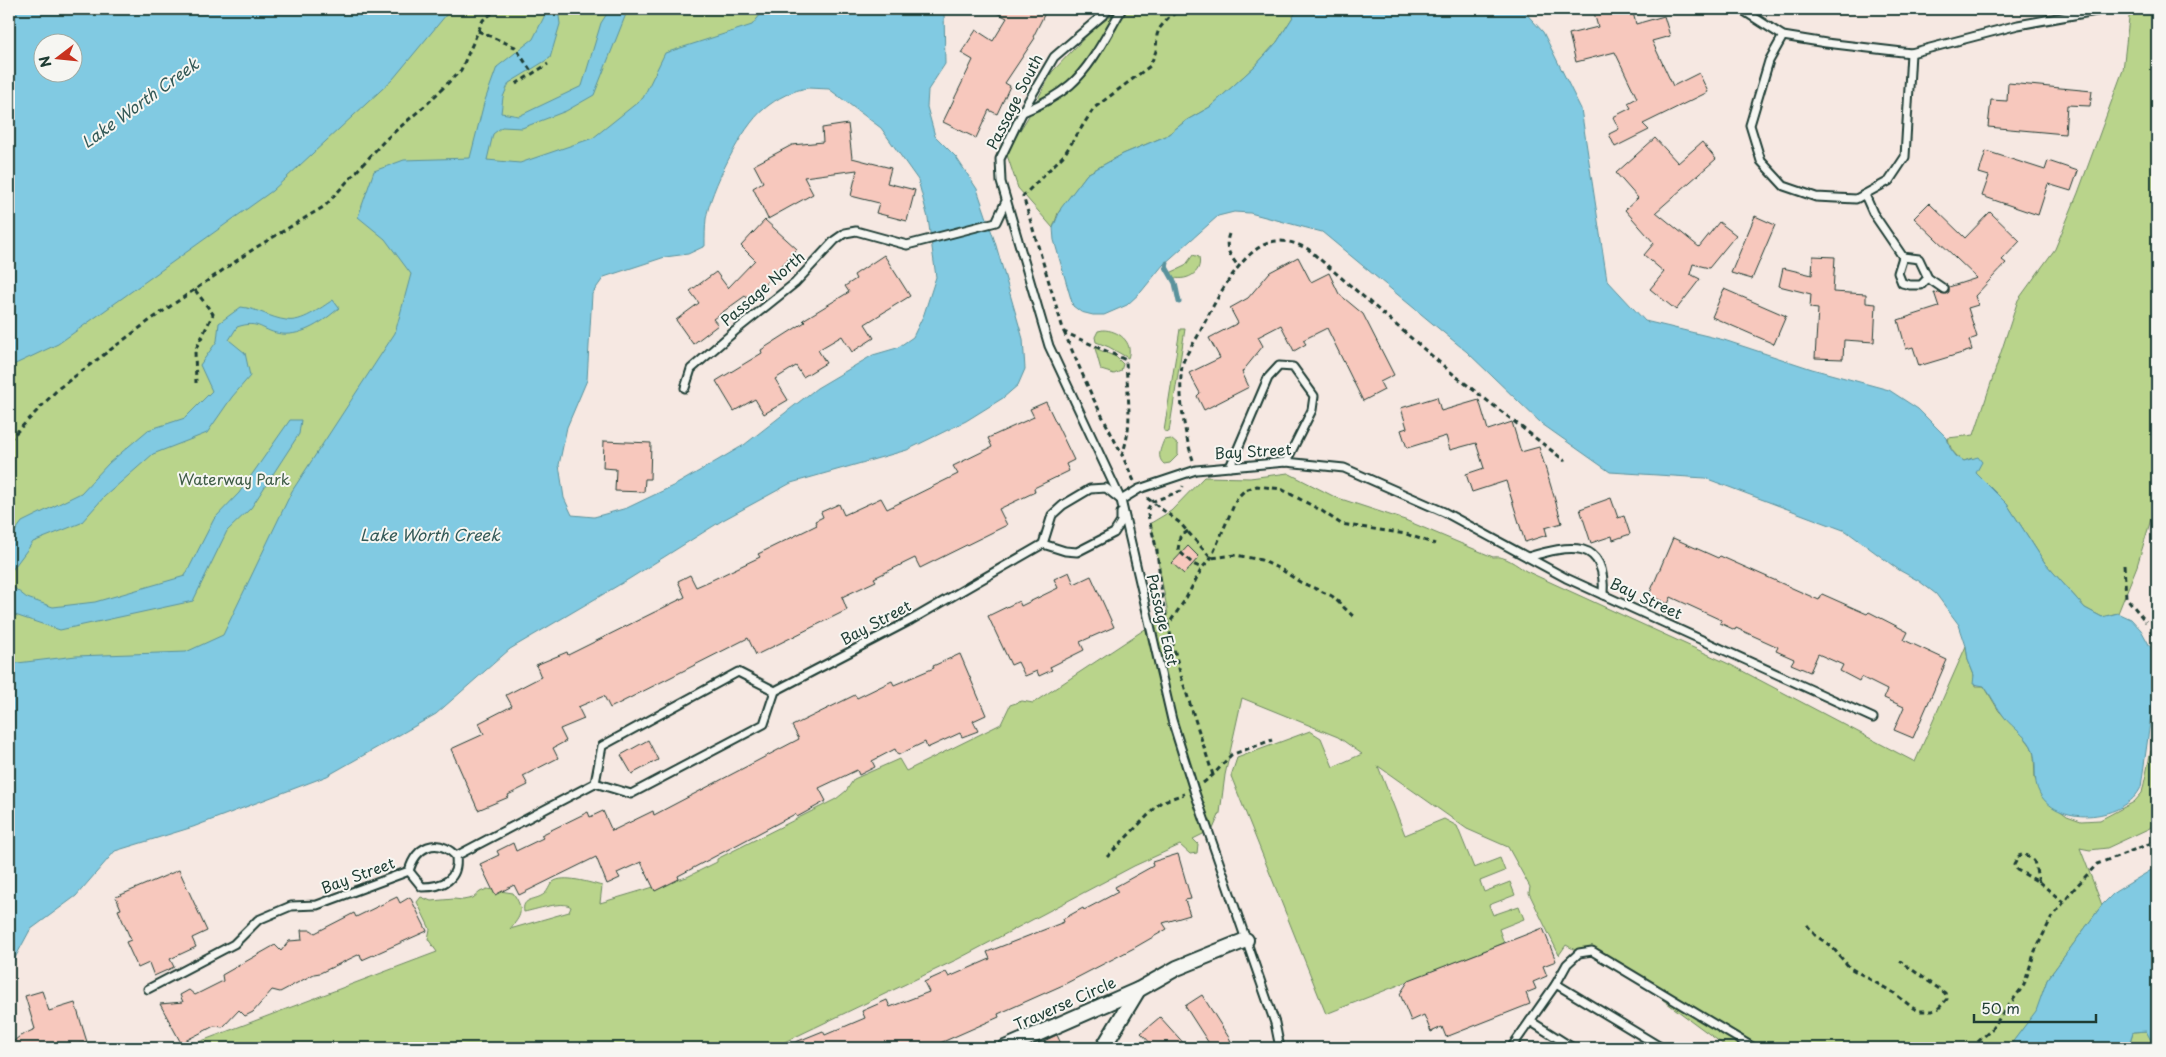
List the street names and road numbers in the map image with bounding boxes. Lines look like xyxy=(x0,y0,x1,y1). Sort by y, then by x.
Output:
street label: Passage South xyxy=(980,50,1048,153)
street label: Passage North xyxy=(715,245,809,331)
street label: Bay Street xyxy=(1214,437,1292,464)
street label: Passage East xyxy=(1142,571,1185,668)
street label: Bay Street xyxy=(1607,571,1687,624)
street label: Bay Street xyxy=(836,593,915,650)
street label: Bay Street xyxy=(317,851,398,899)
street label: Traverse Circle xyxy=(1010,970,1119,1035)

